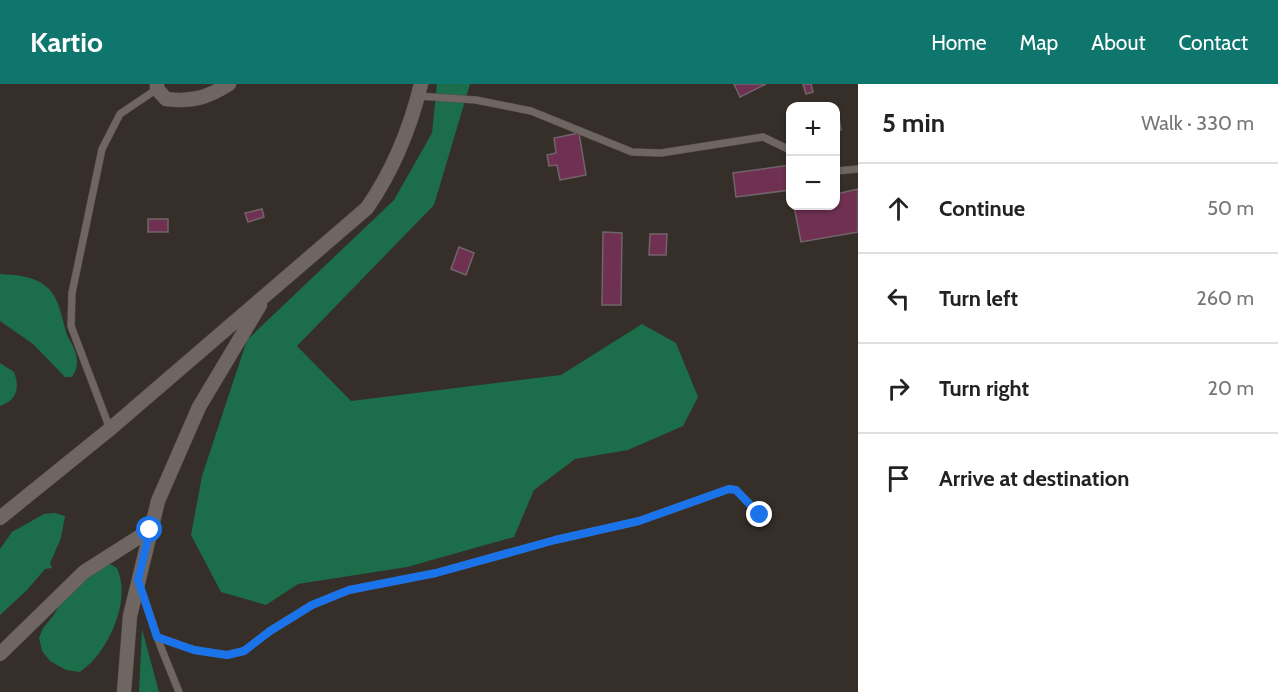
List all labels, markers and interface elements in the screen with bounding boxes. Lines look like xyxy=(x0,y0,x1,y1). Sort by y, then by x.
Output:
text: Kartio xyxy=(30,25,103,59)
text: Home xyxy=(931,30,987,55)
text: Map xyxy=(1020,30,1058,55)
text: About xyxy=(1091,30,1145,55)
text: Contact xyxy=(1178,30,1248,55)
map controls xyxy=(786,102,840,210)
button: + xyxy=(786,102,840,156)
text: 5 min xyxy=(882,107,945,139)
text: Walk · 330 m xyxy=(1141,111,1254,135)
button: − xyxy=(786,156,840,210)
icon: ahead xyxy=(882,192,915,225)
text: Continue xyxy=(939,195,1025,222)
text: 50 m xyxy=(1207,196,1254,220)
icon: left xyxy=(882,282,915,315)
text: Turn left xyxy=(939,285,1018,312)
text: 260 m xyxy=(1196,286,1254,310)
icon: right xyxy=(882,372,915,405)
text: Turn right xyxy=(939,375,1029,402)
text: 20 m xyxy=(1208,376,1254,400)
icon: arrive xyxy=(882,462,915,495)
text: Arrive at destination xyxy=(939,465,1129,492)
route end xyxy=(746,501,772,527)
route start xyxy=(136,516,162,542)

